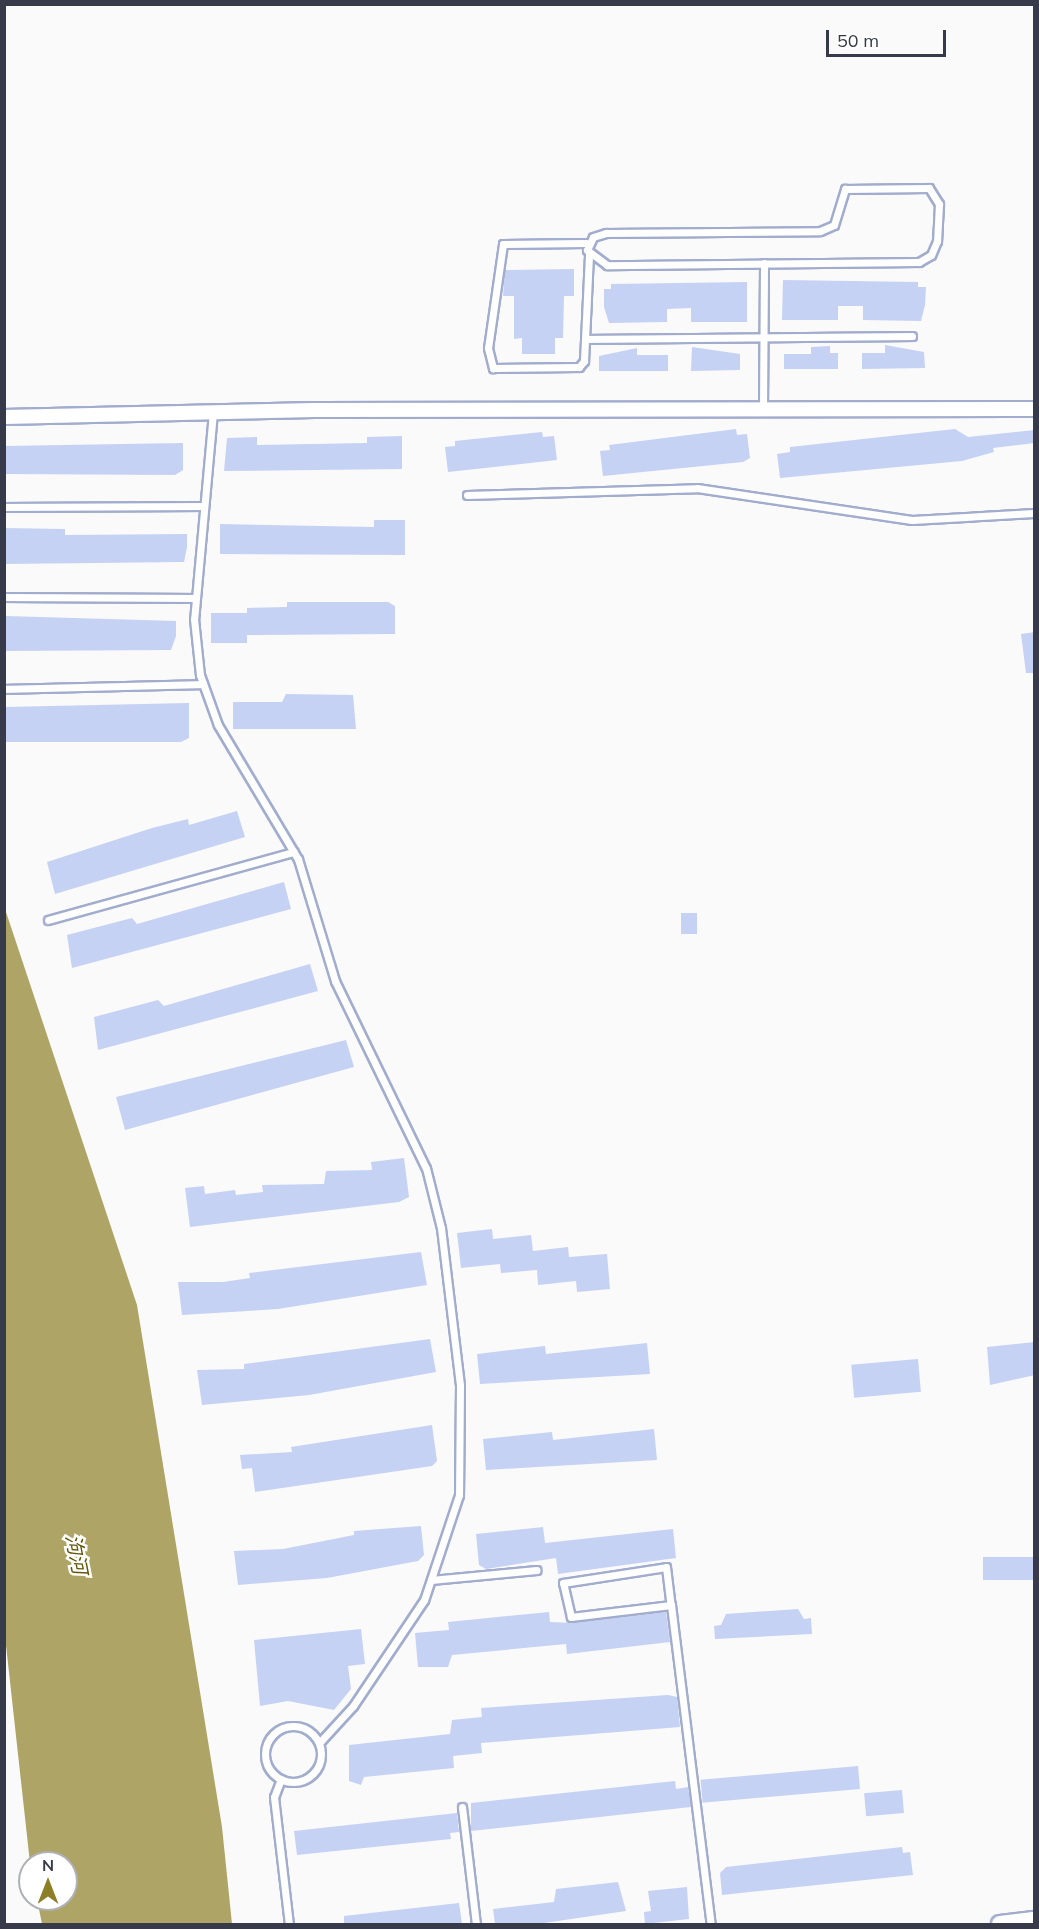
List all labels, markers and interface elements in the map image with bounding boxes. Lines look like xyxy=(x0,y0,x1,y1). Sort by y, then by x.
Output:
scale bar xyxy=(829,18,949,56)
text: 50 m xyxy=(837,29,879,52)
water label: 泃河 xyxy=(61,1532,93,1576)
north arrow xyxy=(18,1851,78,1911)
text: N xyxy=(42,1855,54,1875)

